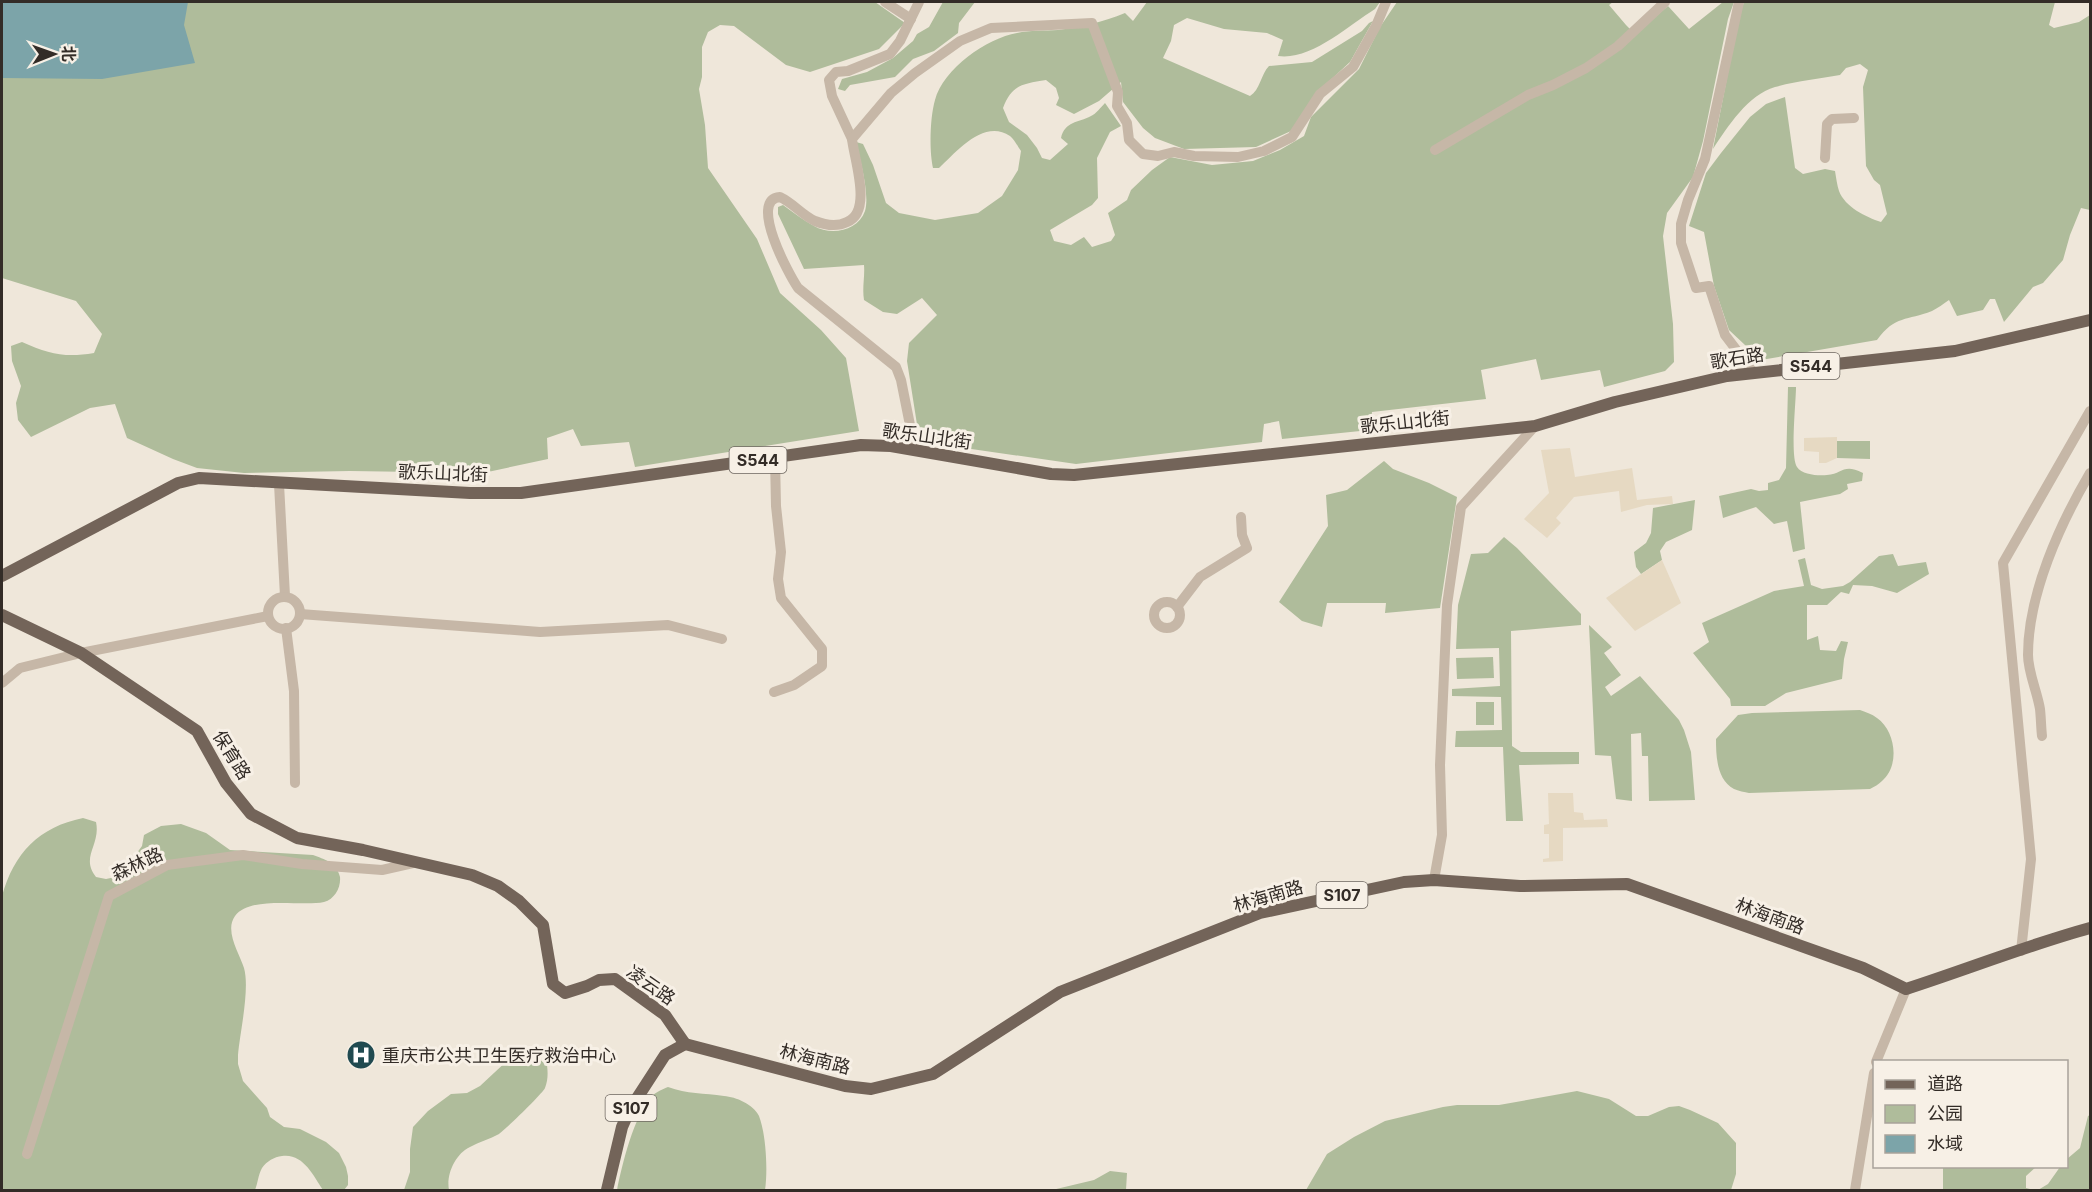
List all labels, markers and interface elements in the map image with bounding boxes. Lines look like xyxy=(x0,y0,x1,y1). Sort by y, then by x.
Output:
north arrow xyxy=(24,24,84,84)
text: 北 xyxy=(59,46,79,62)
street label: 歌石路 xyxy=(1709,343,1765,373)
road number: S544 xyxy=(1782,353,1840,379)
street label: 歌乐山北街 xyxy=(1359,407,1451,437)
street label: 歌乐山北街 xyxy=(881,419,973,453)
road number: S544 xyxy=(730,447,786,473)
street label: 歌乐山北街 xyxy=(398,461,488,485)
street label: 保育路 xyxy=(209,727,255,783)
street label: 森林路 xyxy=(108,843,166,885)
street label: 林海南路 xyxy=(1231,876,1305,916)
road number: S107 xyxy=(1316,882,1368,908)
street label: 林海南路 xyxy=(1733,894,1807,938)
street label: 凌云路 xyxy=(623,961,679,1009)
hospital icon: 重庆市公共卫生医疗救治中心 xyxy=(345,1039,377,1071)
street label: 林海南路 xyxy=(778,1040,852,1078)
place label: 重庆市公共卫生医疗救治中心 xyxy=(382,1045,616,1066)
legend xyxy=(1873,1060,2068,1168)
text: 道路 xyxy=(1927,1073,1963,1094)
road number: S107 xyxy=(606,1095,656,1121)
text: 公园 xyxy=(1927,1103,1963,1124)
text: 水域 xyxy=(1927,1133,1963,1154)

